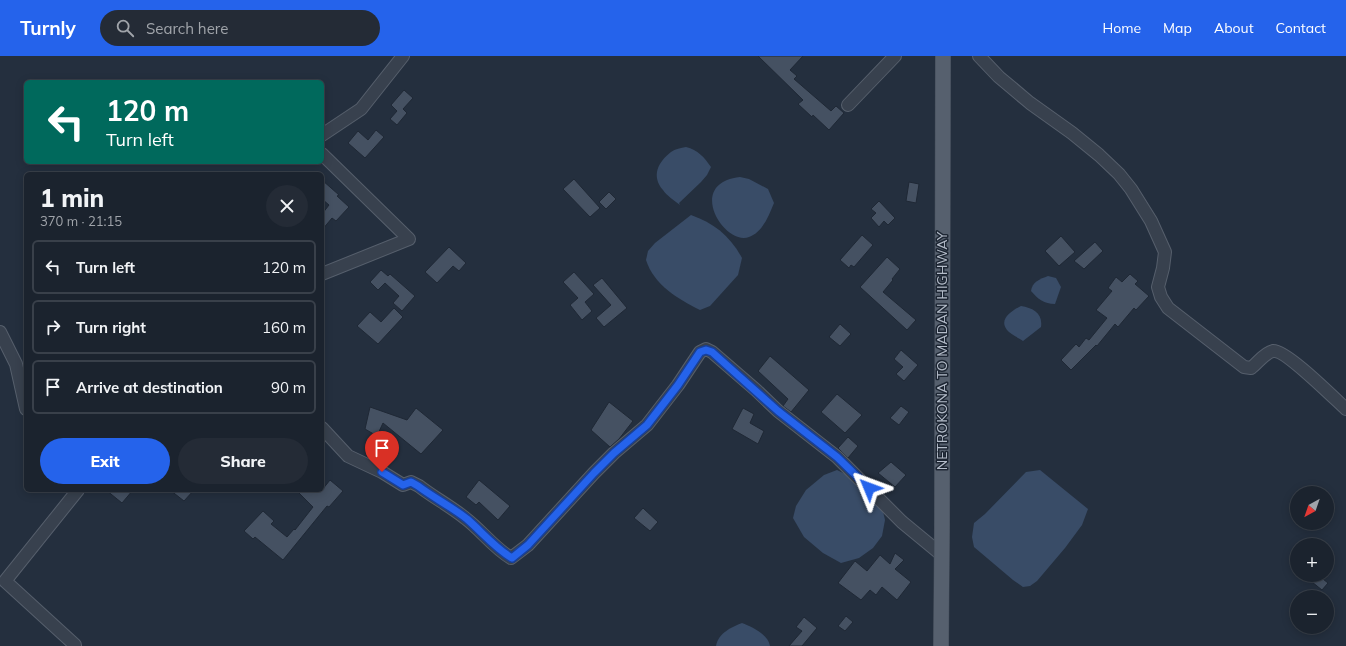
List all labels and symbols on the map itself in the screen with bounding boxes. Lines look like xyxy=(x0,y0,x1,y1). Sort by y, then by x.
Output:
street label: NETROKONA TO MADAN HIGHWAY xyxy=(933,231,951,470)
pin xyxy=(365,431,399,472)
position arrow xyxy=(848,467,890,509)
north arrow xyxy=(1290,486,1334,530)

